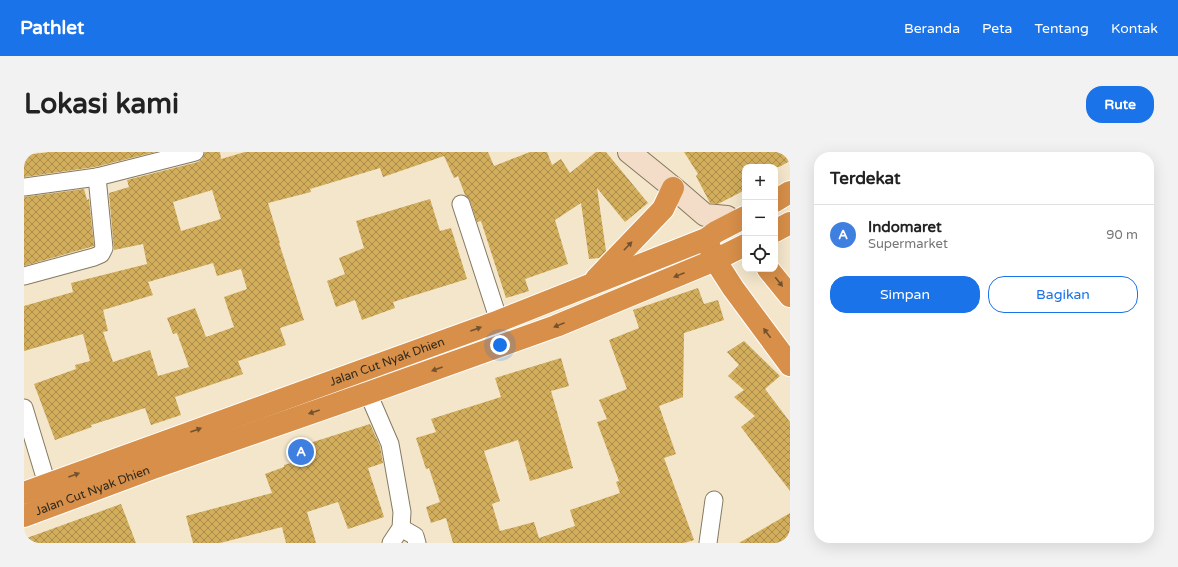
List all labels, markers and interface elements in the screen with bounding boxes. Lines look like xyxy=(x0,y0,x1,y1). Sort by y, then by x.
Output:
text: Pathlet xyxy=(20,17,84,39)
text: Beranda xyxy=(904,20,960,37)
text: Peta xyxy=(982,20,1012,37)
text: Tentang xyxy=(1034,20,1089,37)
text: Kontak xyxy=(1111,20,1158,37)
button: Rute xyxy=(1086,86,1154,123)
text: Lokasi kami xyxy=(24,87,179,121)
map controls xyxy=(742,164,778,272)
button: + xyxy=(742,164,778,200)
text: Terdekat xyxy=(830,168,900,189)
button: − xyxy=(742,200,778,236)
text: Indomaret xyxy=(868,218,942,236)
text: A xyxy=(838,227,848,243)
text: 90 m xyxy=(1106,227,1138,243)
button: locate xyxy=(742,236,778,272)
text: Supermarket xyxy=(868,236,948,252)
one-way arrow xyxy=(623,241,633,251)
one-way arrow xyxy=(673,273,685,279)
button: Simpan xyxy=(830,276,980,313)
button: Bagikan xyxy=(988,276,1138,313)
one-way arrow xyxy=(775,277,783,288)
one-way arrow xyxy=(552,322,564,328)
one-way arrow xyxy=(471,326,483,332)
one-way arrow xyxy=(763,328,771,339)
street label: Jalan Cut Nyak Dhien xyxy=(327,334,446,389)
your location xyxy=(490,335,510,355)
one-way arrow xyxy=(430,366,442,372)
one-way arrow xyxy=(308,409,320,415)
one-way arrow xyxy=(191,427,203,433)
pin: A xyxy=(288,437,314,467)
street label: Jalan Cut Nyak Dhien xyxy=(33,463,152,518)
one-way arrow xyxy=(68,471,80,477)

